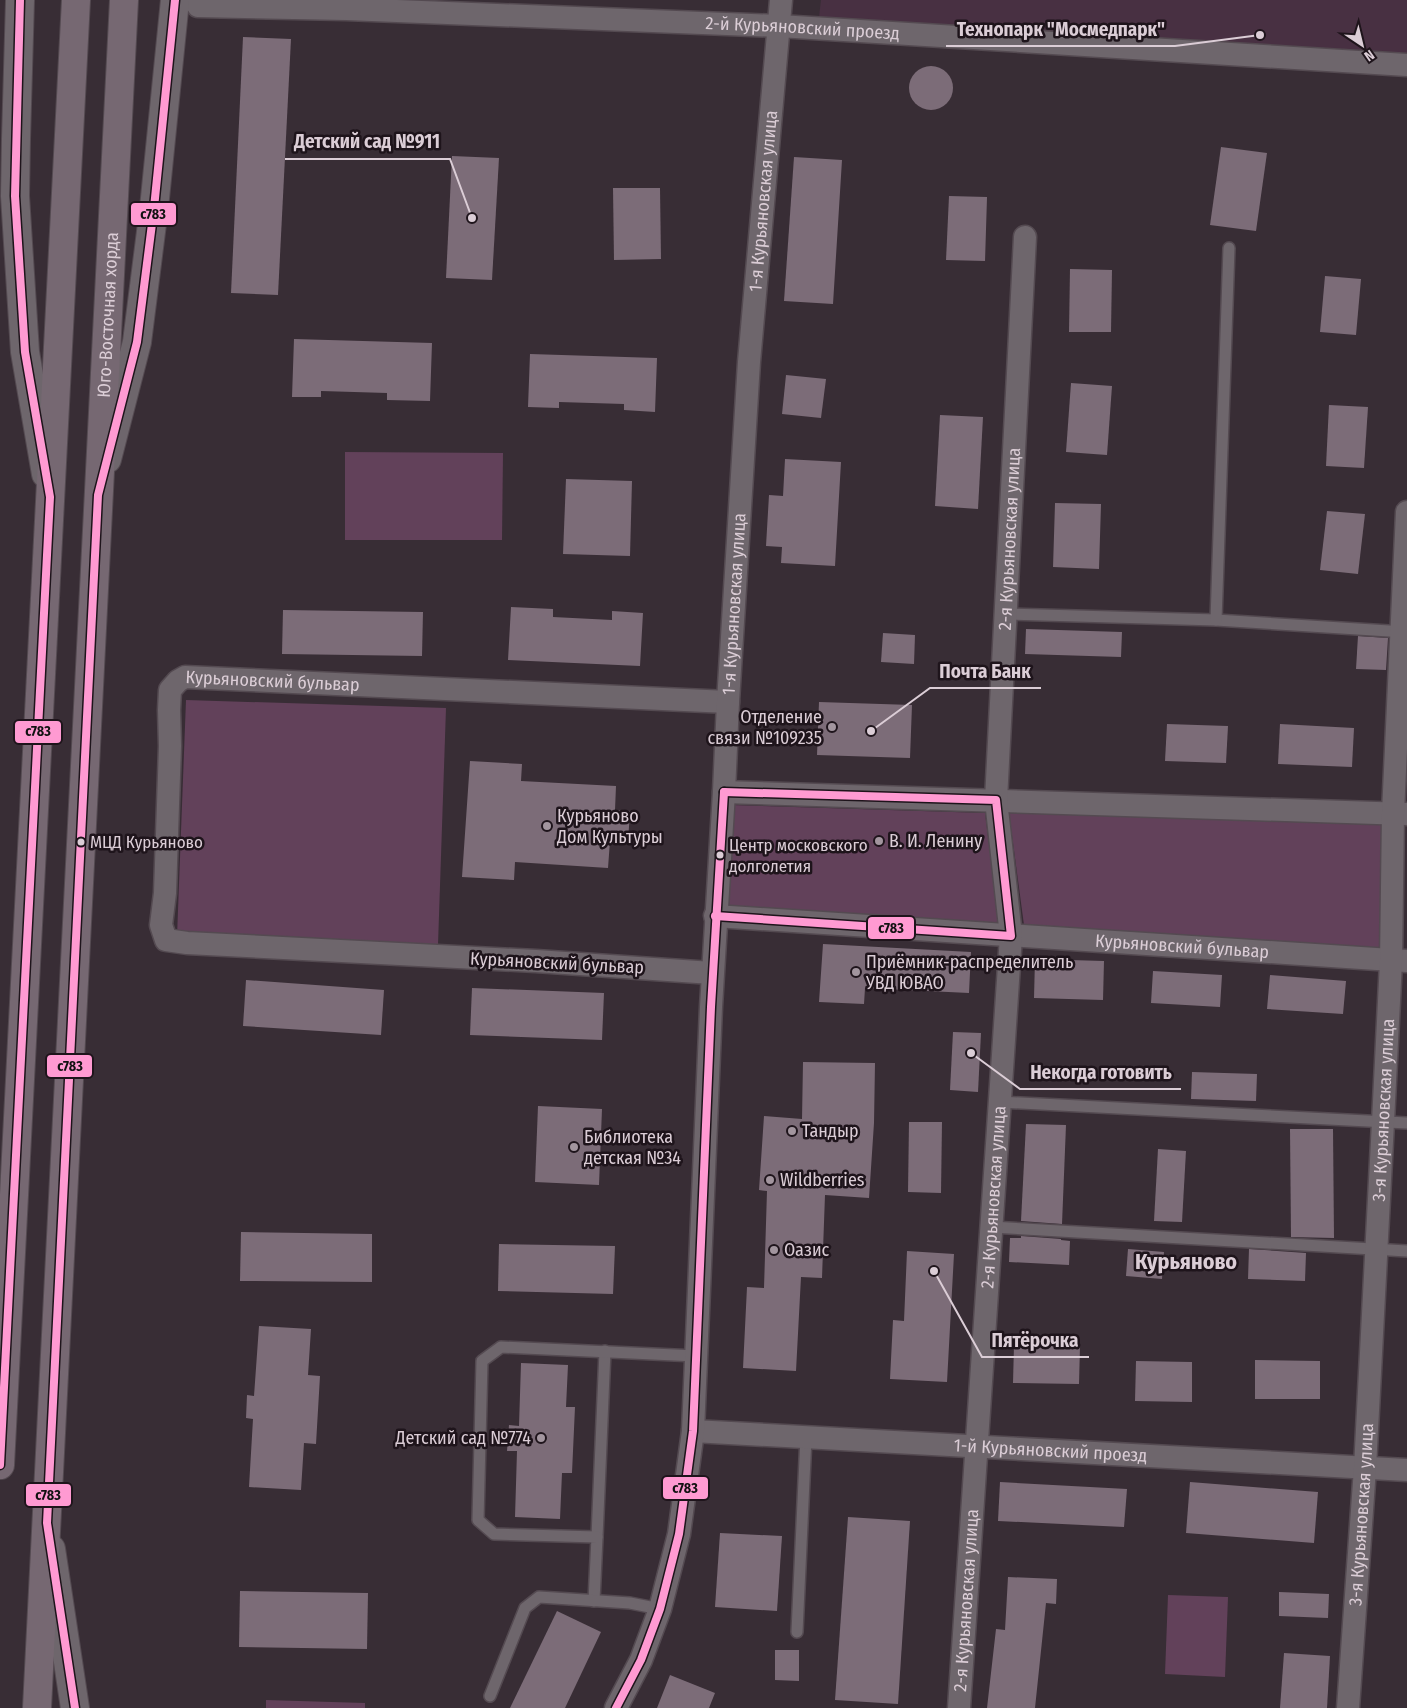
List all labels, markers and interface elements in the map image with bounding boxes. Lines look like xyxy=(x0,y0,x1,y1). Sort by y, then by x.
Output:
street label: 2-й Курьяновский проезд xyxy=(705,12,900,44)
callout: Технопарк "Мосмедпарк" xyxy=(946,12,1175,46)
text: Технопарк "Мосмедпарк" xyxy=(957,18,1165,41)
north arrow xyxy=(1337,20,1387,70)
text: N xyxy=(1361,46,1377,65)
street label: 1-я Курьяновская улица xyxy=(744,109,782,293)
callout: Детский сад №911 xyxy=(285,125,450,159)
text: Детский сад №911 xyxy=(293,130,440,153)
line badge: с783 xyxy=(130,202,177,226)
text: с783 xyxy=(140,206,166,223)
street label: Юго-Восточная хорда xyxy=(93,231,123,398)
street label: 2-я Курьяновская улица xyxy=(994,447,1025,631)
street label: 1-я Курьяновская улица xyxy=(717,512,751,695)
callout: Почта Банк xyxy=(930,654,1041,688)
text: Почта Банк xyxy=(939,660,1031,683)
street label: Курьяновский бульвар xyxy=(185,666,360,696)
place label: Отделение связи №109235 xyxy=(707,706,822,749)
line badge: с783 xyxy=(14,720,62,744)
marker: Отделение связи №109235 xyxy=(826,721,838,733)
text: с783 xyxy=(25,723,51,740)
place label: Курьяново Дом Культуры xyxy=(556,805,663,848)
marker: Курьяново Дом Культуры xyxy=(541,820,553,832)
place label: В. И. Ленину xyxy=(889,830,982,852)
place label: МЦД Курьяново xyxy=(90,832,203,853)
place label: Центр московского долголетия xyxy=(729,835,868,877)
marker: В. И. Ленину xyxy=(873,835,885,847)
marker: МЦД Курьяново xyxy=(76,837,86,847)
marker: Центр московского долголетия xyxy=(715,850,725,860)
line badge: с783 xyxy=(867,916,915,940)
text: с783 xyxy=(878,920,904,937)
street label: Курьяновский бульвар xyxy=(1094,930,1270,963)
street label: Курьяновский бульвар xyxy=(470,947,644,979)
place label: Приёмник-распределитель УВД ЮВАО xyxy=(865,951,1073,994)
marker: Приёмник-распределитель УВД ЮВАО xyxy=(850,966,862,978)
street label: 3-я Курьяновская улица xyxy=(1368,1018,1399,1202)
line badge: с783 xyxy=(46,1054,93,1078)
callout: Некогда готовить xyxy=(1020,1055,1181,1089)
text: с783 xyxy=(57,1058,83,1075)
text: Некогда готовить xyxy=(1030,1061,1172,1084)
street label: 2-я Курьяновская улица xyxy=(976,1105,1011,1289)
place label: Тандыр xyxy=(802,1120,858,1142)
marker: Тандыр xyxy=(786,1125,798,1137)
place label: Библиотека детская №34 xyxy=(584,1126,681,1169)
marker: Библиотека детская №34 xyxy=(568,1141,580,1153)
place label: Wildberries xyxy=(780,1169,865,1191)
marker: Wildberries xyxy=(764,1174,776,1186)
place label: Оазис xyxy=(784,1239,830,1261)
marker: Оазис xyxy=(768,1244,780,1256)
district label: Курьяново xyxy=(1135,1248,1237,1275)
callout: Пятёрочка xyxy=(982,1323,1089,1357)
text: Пятёрочка xyxy=(992,1329,1078,1352)
street label: 3-я Курьяновская улица xyxy=(1344,1422,1378,1607)
place label: Детский сад №774 xyxy=(395,1427,531,1449)
marker: Детский сад №774 xyxy=(535,1432,547,1444)
street label: 1-й Курьяновский проезд xyxy=(953,1434,1148,1467)
line badge: с783 xyxy=(662,1476,709,1500)
text: с783 xyxy=(672,1480,698,1497)
line badge: с783 xyxy=(25,1483,72,1507)
text: с783 xyxy=(35,1487,61,1504)
street label: 2-я Курьяновская улица xyxy=(949,1508,983,1692)

